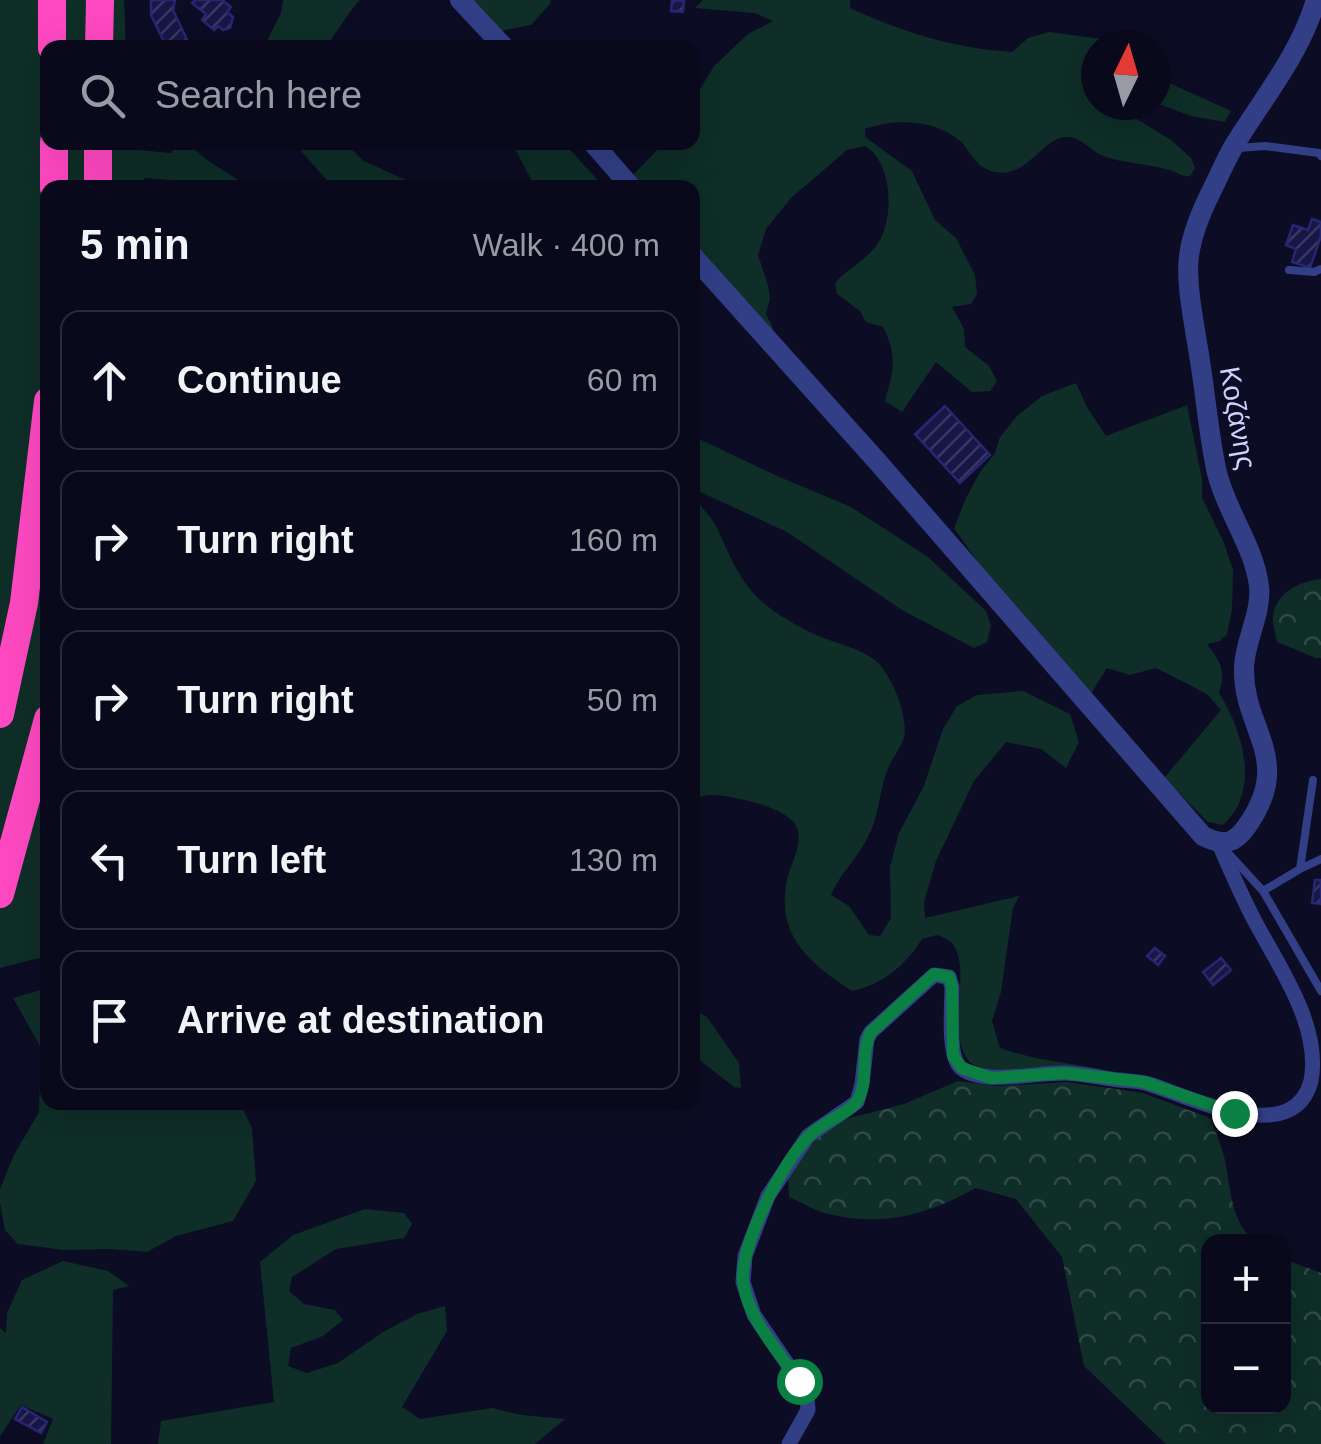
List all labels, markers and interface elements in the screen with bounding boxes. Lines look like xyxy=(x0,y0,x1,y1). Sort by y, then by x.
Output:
north arrow xyxy=(1081,30,1171,120)
search box xyxy=(40,40,700,150)
icon: search xyxy=(75,68,130,123)
text: Search here xyxy=(155,74,362,116)
text: 5 min xyxy=(80,221,190,268)
text: Walk · 400 m xyxy=(473,227,660,263)
icon: ahead xyxy=(82,353,137,408)
text: Continue xyxy=(177,359,342,401)
text: 60 m xyxy=(587,362,658,398)
street label: Κοζάνης xyxy=(1214,364,1262,472)
icon: right xyxy=(82,513,137,568)
text: Turn right xyxy=(177,519,354,561)
text: 160 m xyxy=(569,522,658,558)
icon: right xyxy=(82,673,137,728)
text: Turn right xyxy=(177,679,354,721)
text: 50 m xyxy=(587,682,658,718)
icon: left xyxy=(82,833,137,888)
text: Turn left xyxy=(177,839,326,881)
text: 130 m xyxy=(569,842,658,878)
icon: arrive xyxy=(82,993,137,1048)
text: Arrive at destination xyxy=(177,999,544,1041)
route end xyxy=(1212,1091,1258,1137)
map controls xyxy=(1201,1234,1291,1414)
button: + xyxy=(1201,1234,1291,1324)
button: − xyxy=(1201,1324,1291,1414)
route start xyxy=(777,1359,823,1405)

